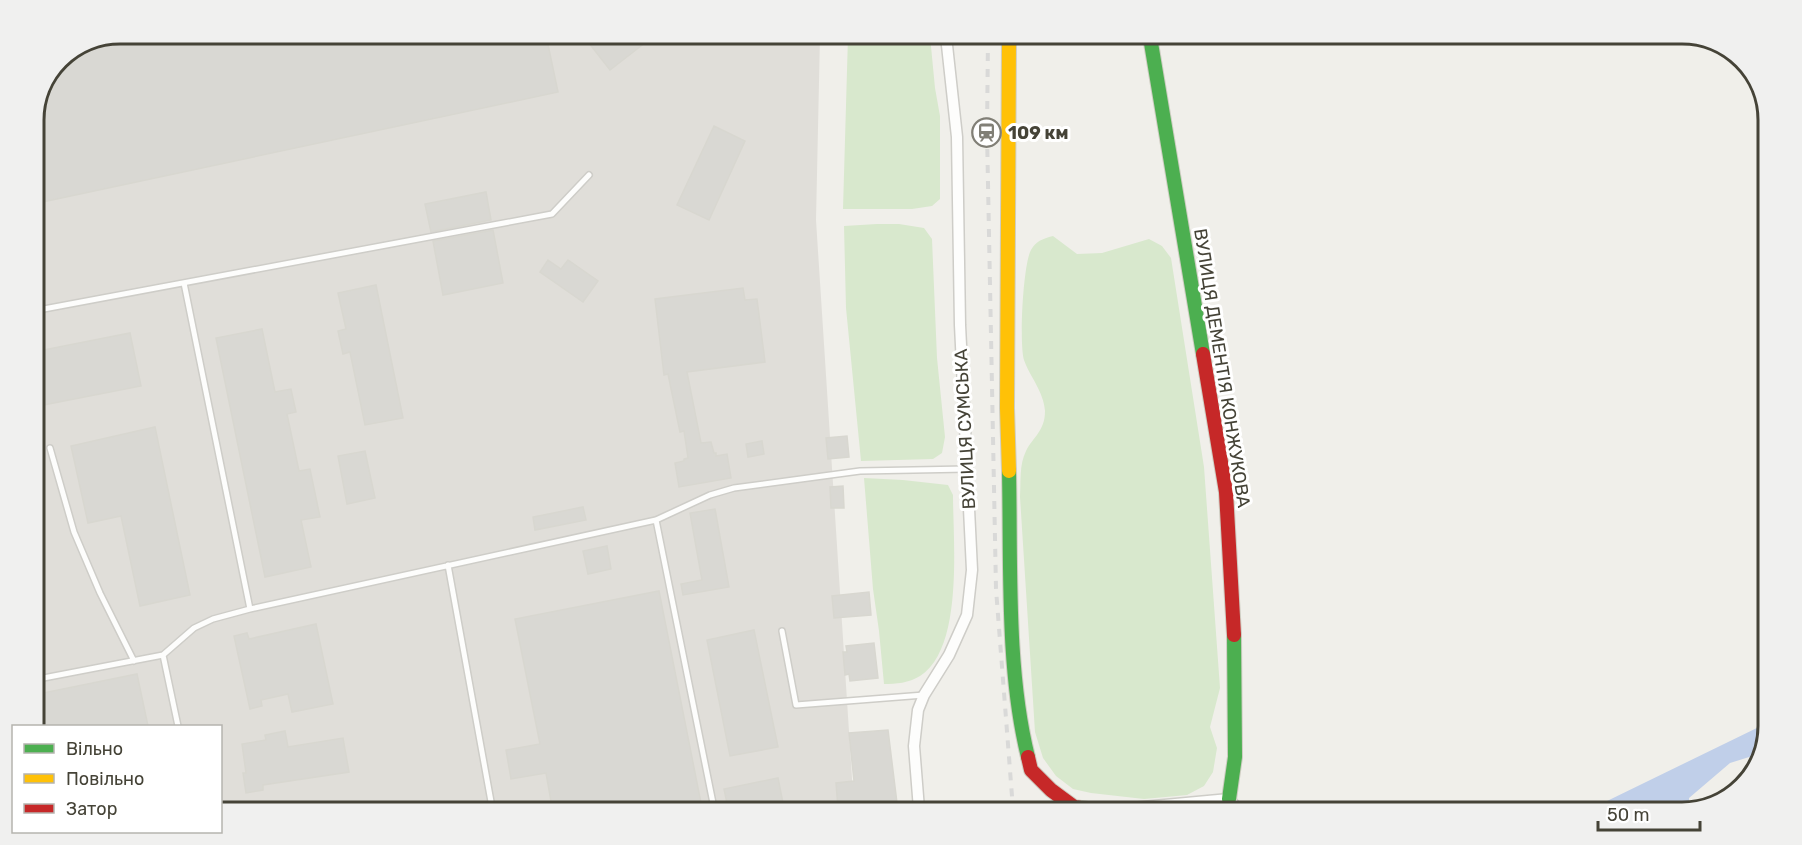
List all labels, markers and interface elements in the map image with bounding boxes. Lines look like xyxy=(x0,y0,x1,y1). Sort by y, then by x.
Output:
station icon: 109 км xyxy=(971,117,1003,149)
place label: 109 км xyxy=(1008,122,1069,144)
street label: ВУЛИЦЯ ДЕМЕНТІЯ КОНЖУКОВА xyxy=(1189,227,1255,509)
street label: ВУЛИЦЯ СУМСЬКА xyxy=(950,348,980,510)
legend xyxy=(12,725,222,833)
text: Вільно xyxy=(66,738,123,760)
text: Повільно xyxy=(66,768,144,790)
scale bar xyxy=(1598,794,1700,832)
text: Затор xyxy=(66,798,117,820)
text: 50 m xyxy=(1607,804,1650,826)

